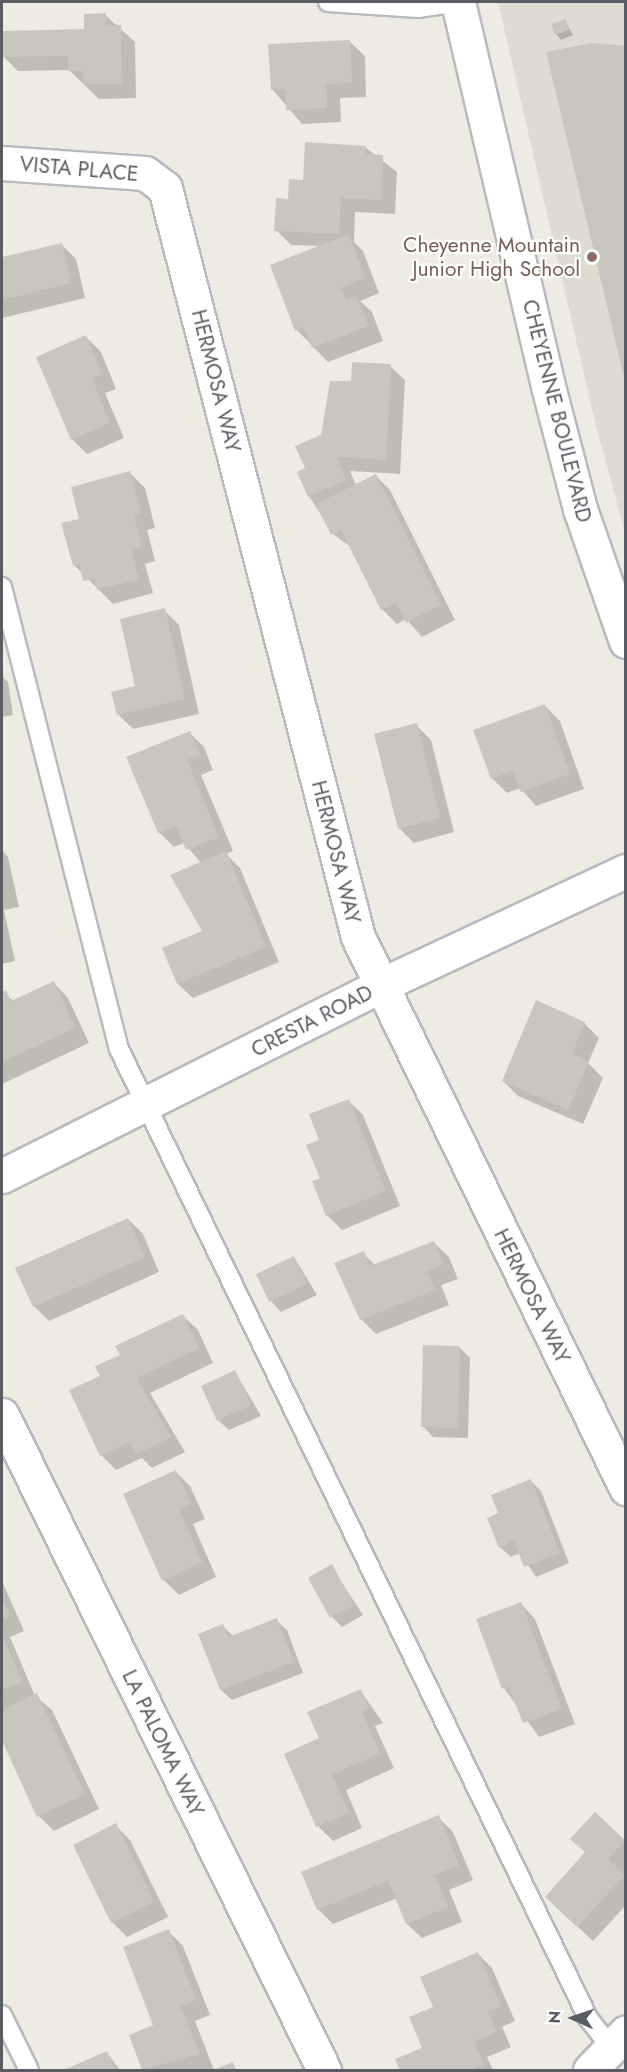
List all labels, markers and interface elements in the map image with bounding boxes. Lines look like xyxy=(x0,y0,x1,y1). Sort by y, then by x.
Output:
street label: VISTA PLACE xyxy=(19,151,139,187)
place label: Cheyenne Mountain Junior High School xyxy=(403,232,580,282)
marker: Cheyenne Mountain Junior High School xyxy=(585,250,599,264)
street label: CHEYENNE BOULEVARD xyxy=(517,297,597,525)
street label: HERMOSA WAY xyxy=(186,307,246,455)
street label: HERMOSA WAY xyxy=(306,778,366,926)
street label: CRESTA ROAD xyxy=(247,980,377,1062)
street label: HERMOSA WAY xyxy=(489,1225,575,1367)
street label: LA PALOMA WAY xyxy=(117,1666,209,1820)
north arrow xyxy=(543,1988,603,2048)
text: N xyxy=(543,2010,566,2024)

